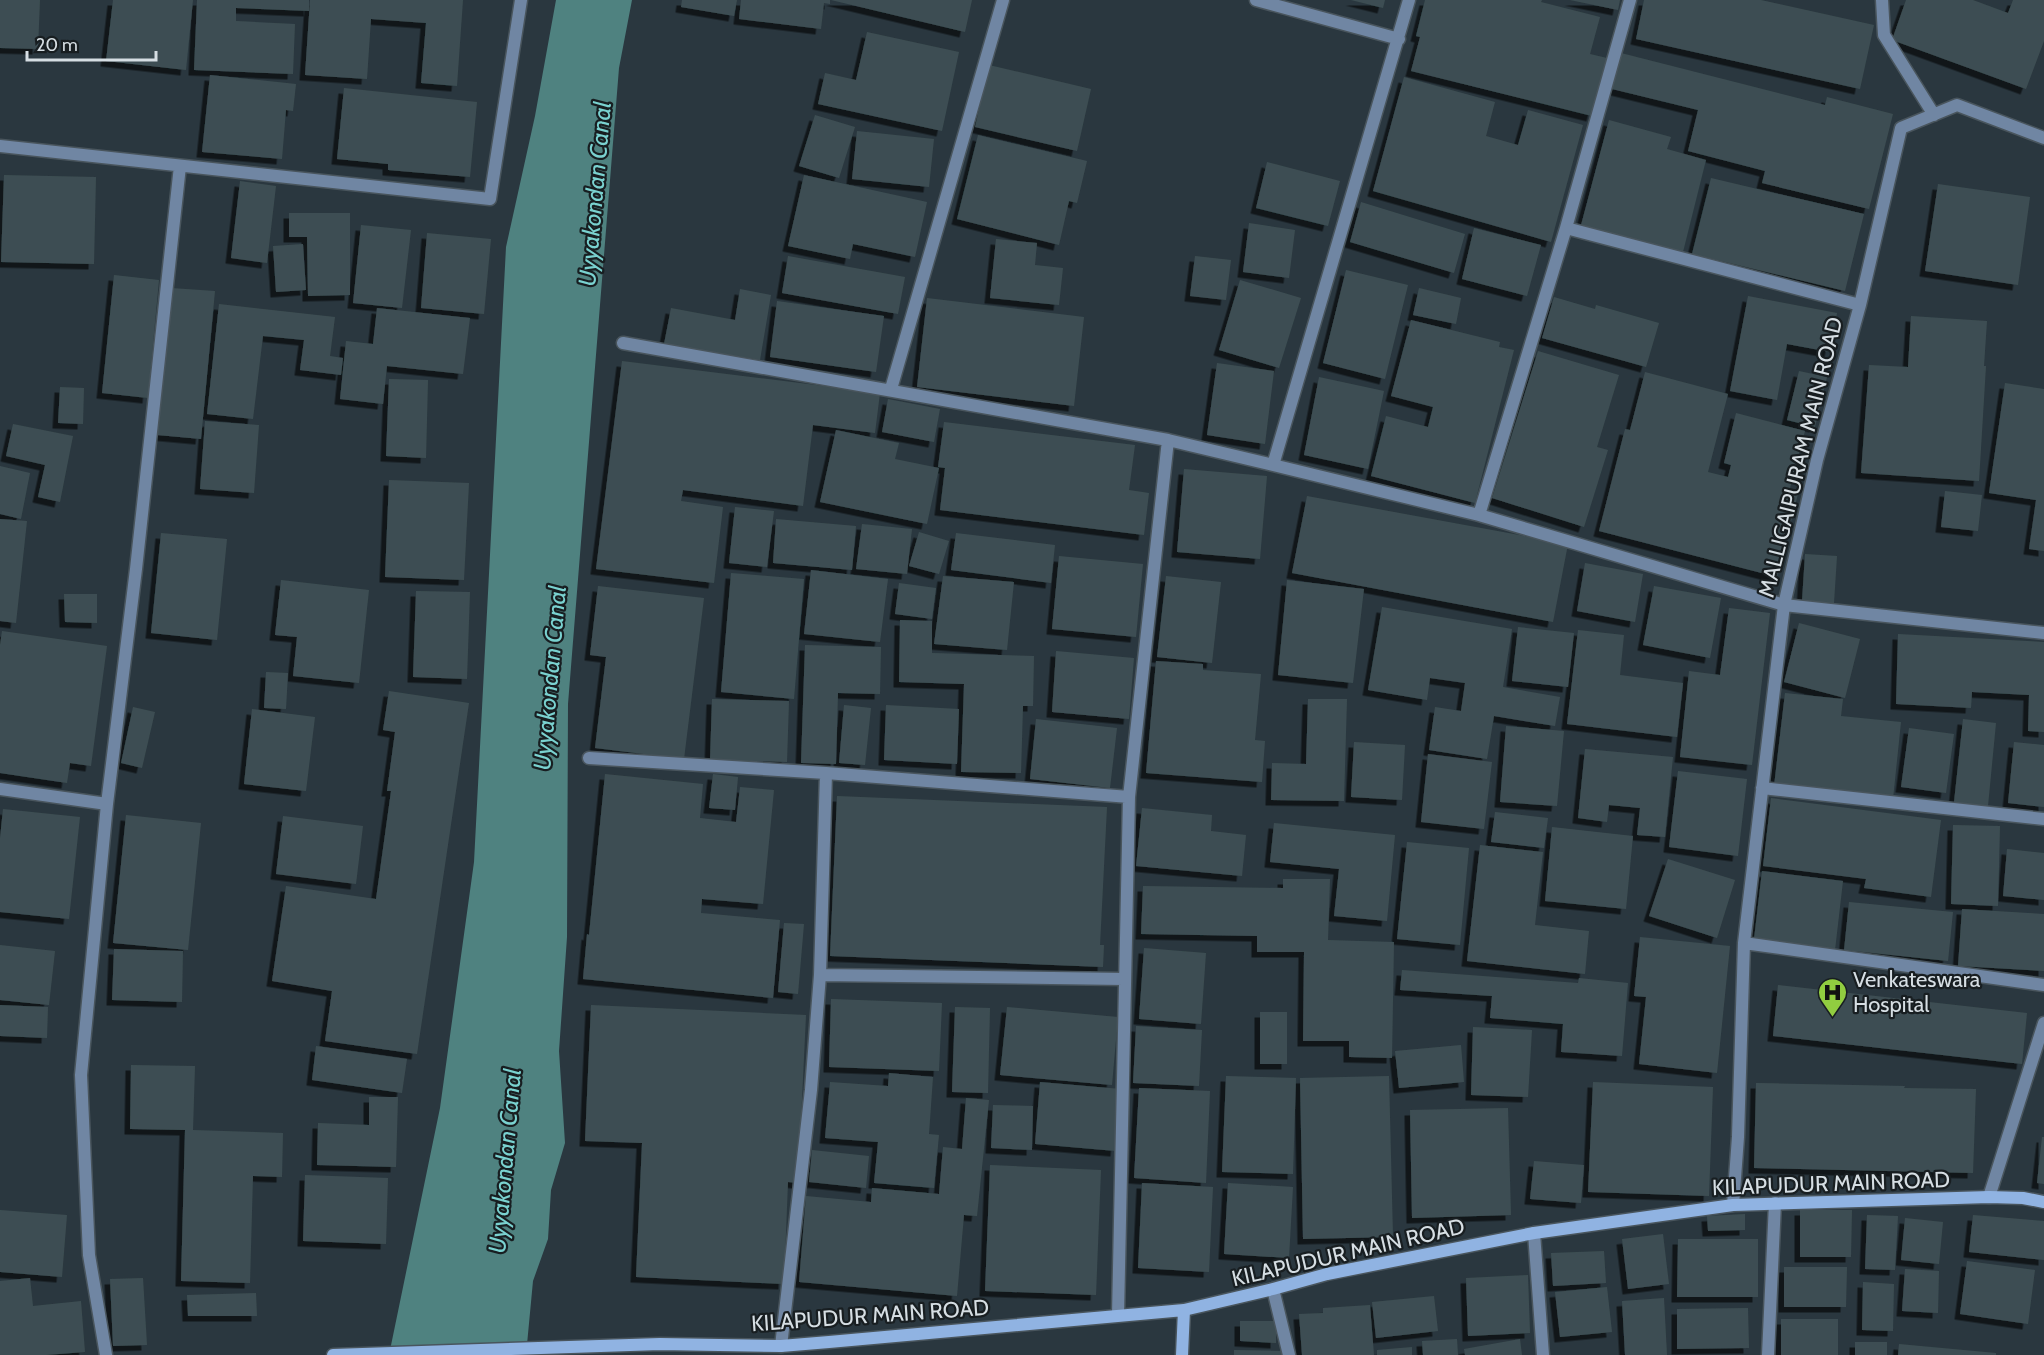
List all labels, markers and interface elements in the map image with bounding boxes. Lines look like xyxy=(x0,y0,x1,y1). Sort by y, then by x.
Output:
scale bar xyxy=(27,24,156,62)
text: 20 m xyxy=(36,34,78,56)
water label: Uyyakondan Canal xyxy=(572,100,617,288)
street label: MALLIGAIPURAM MAIN ROAD xyxy=(1753,314,1848,600)
water label: Uyyakondan Canal xyxy=(527,584,572,772)
place label: Venkateswara Hospital xyxy=(1853,966,1981,1018)
hospital icon: Venkateswara Hospital xyxy=(1816,976,1848,1018)
water label: Uyyakondan Canal xyxy=(482,1067,527,1255)
street label: KILAPUDUR MAIN ROAD xyxy=(1711,1166,1951,1201)
street label: KILAPUDUR MAIN ROAD xyxy=(1229,1213,1467,1292)
street label: KILAPUDUR MAIN ROAD xyxy=(750,1294,990,1337)

